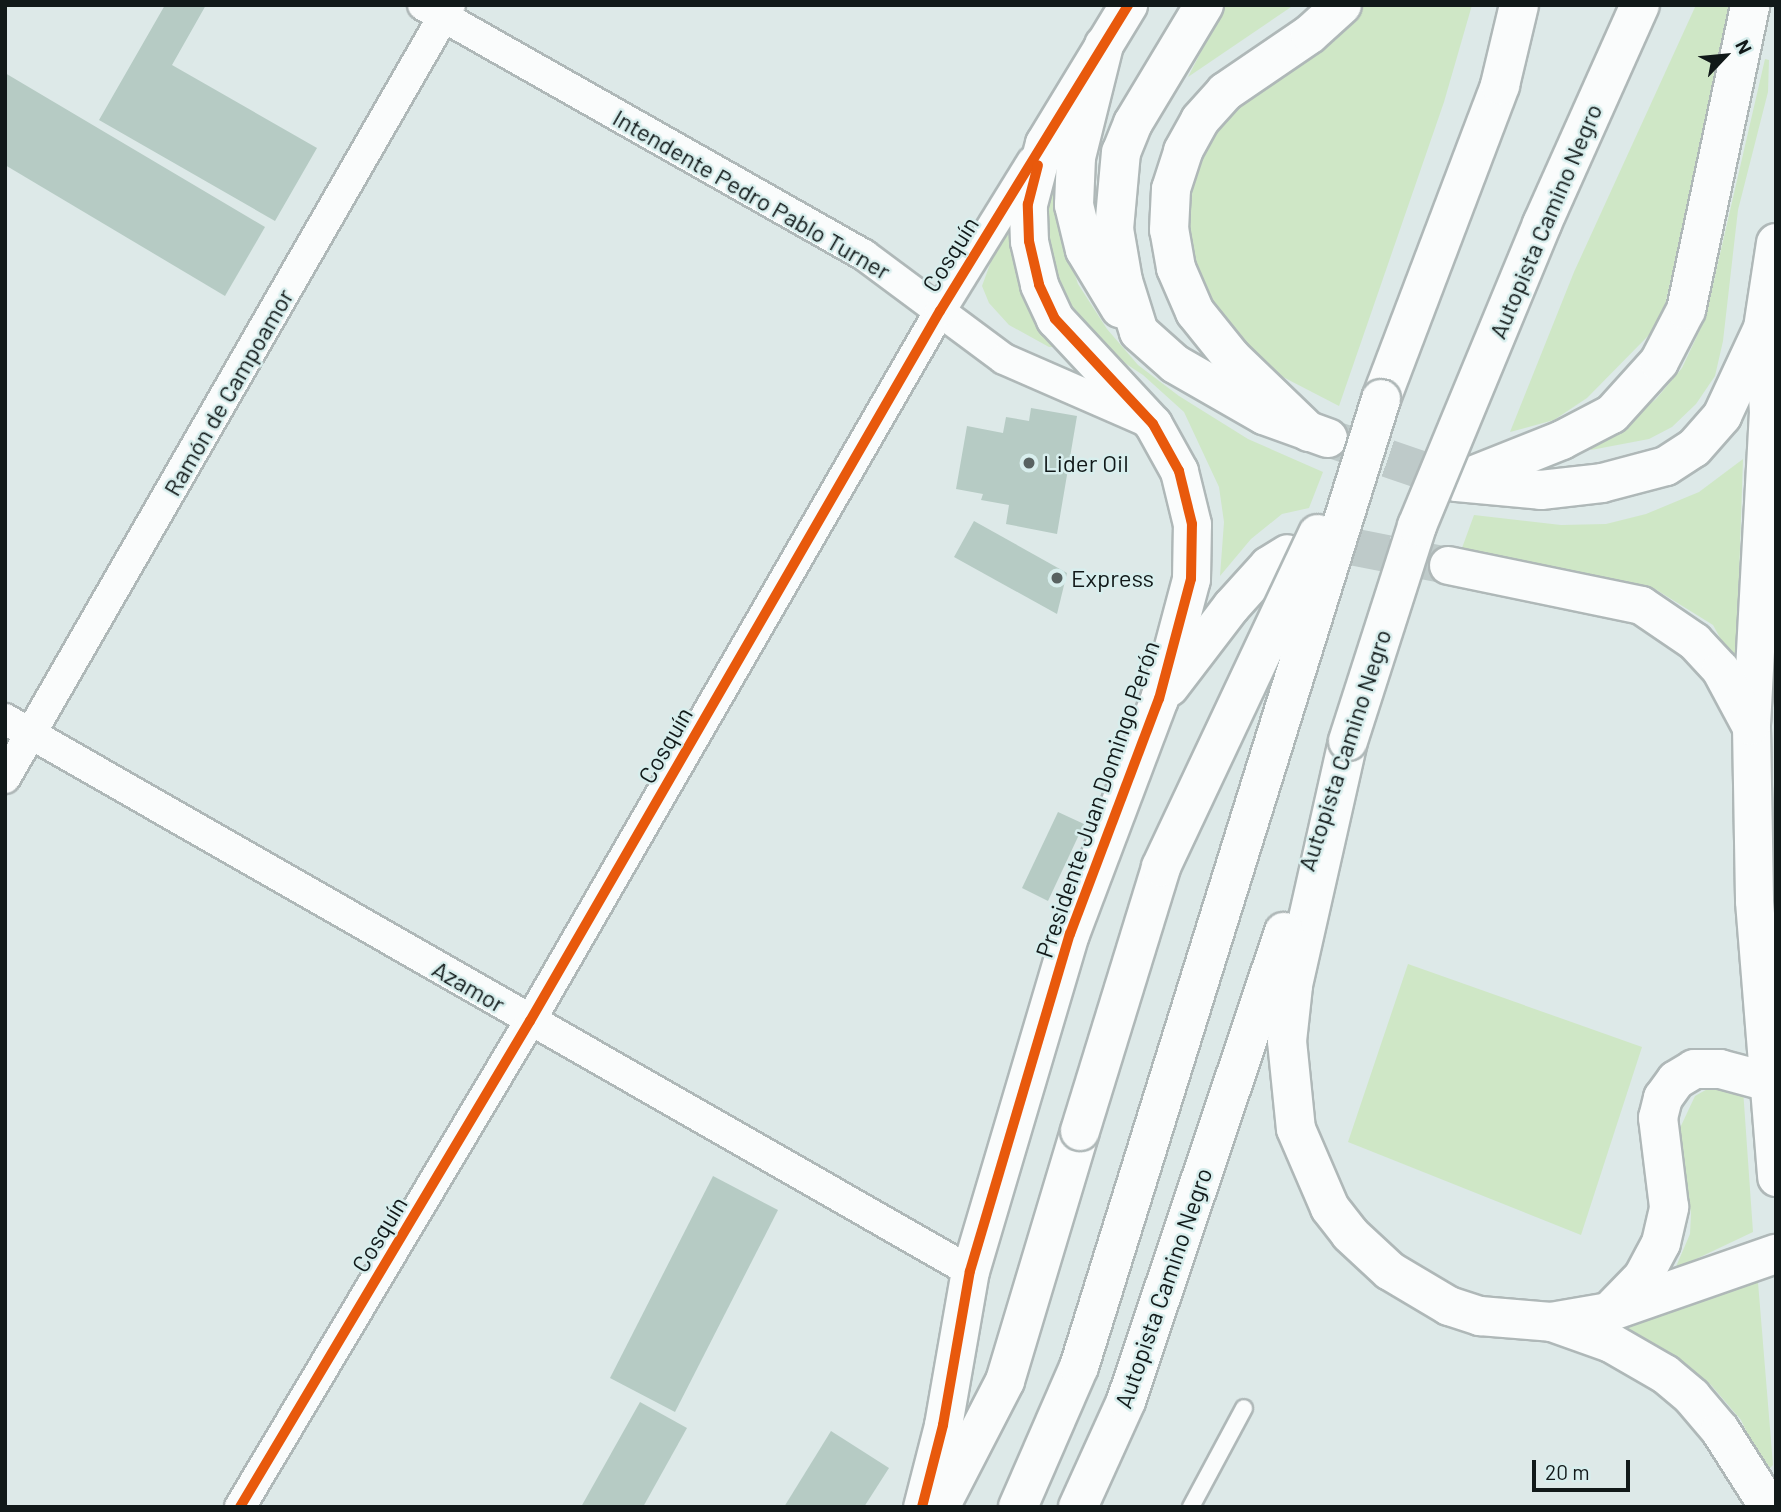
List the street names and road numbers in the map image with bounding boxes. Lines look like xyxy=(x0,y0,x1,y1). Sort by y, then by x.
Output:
street label: Autopista Camino Negro xyxy=(1482,99,1608,343)
street label: Intendente Pedro Pablo Turner xyxy=(608,103,896,285)
street label: Cosquín xyxy=(916,211,984,297)
street label: Ramón de Campoamor xyxy=(157,283,299,501)
street label: Autopista Camino Negro xyxy=(1291,626,1397,874)
street label: Presidente Juan Domingo Perón xyxy=(1029,637,1165,961)
street label: Cosquín xyxy=(632,702,698,788)
street label: Azamor xyxy=(428,954,510,1018)
street label: Autopista Camino Negro xyxy=(1108,1164,1218,1412)
street label: Cosquín xyxy=(345,1191,413,1277)

